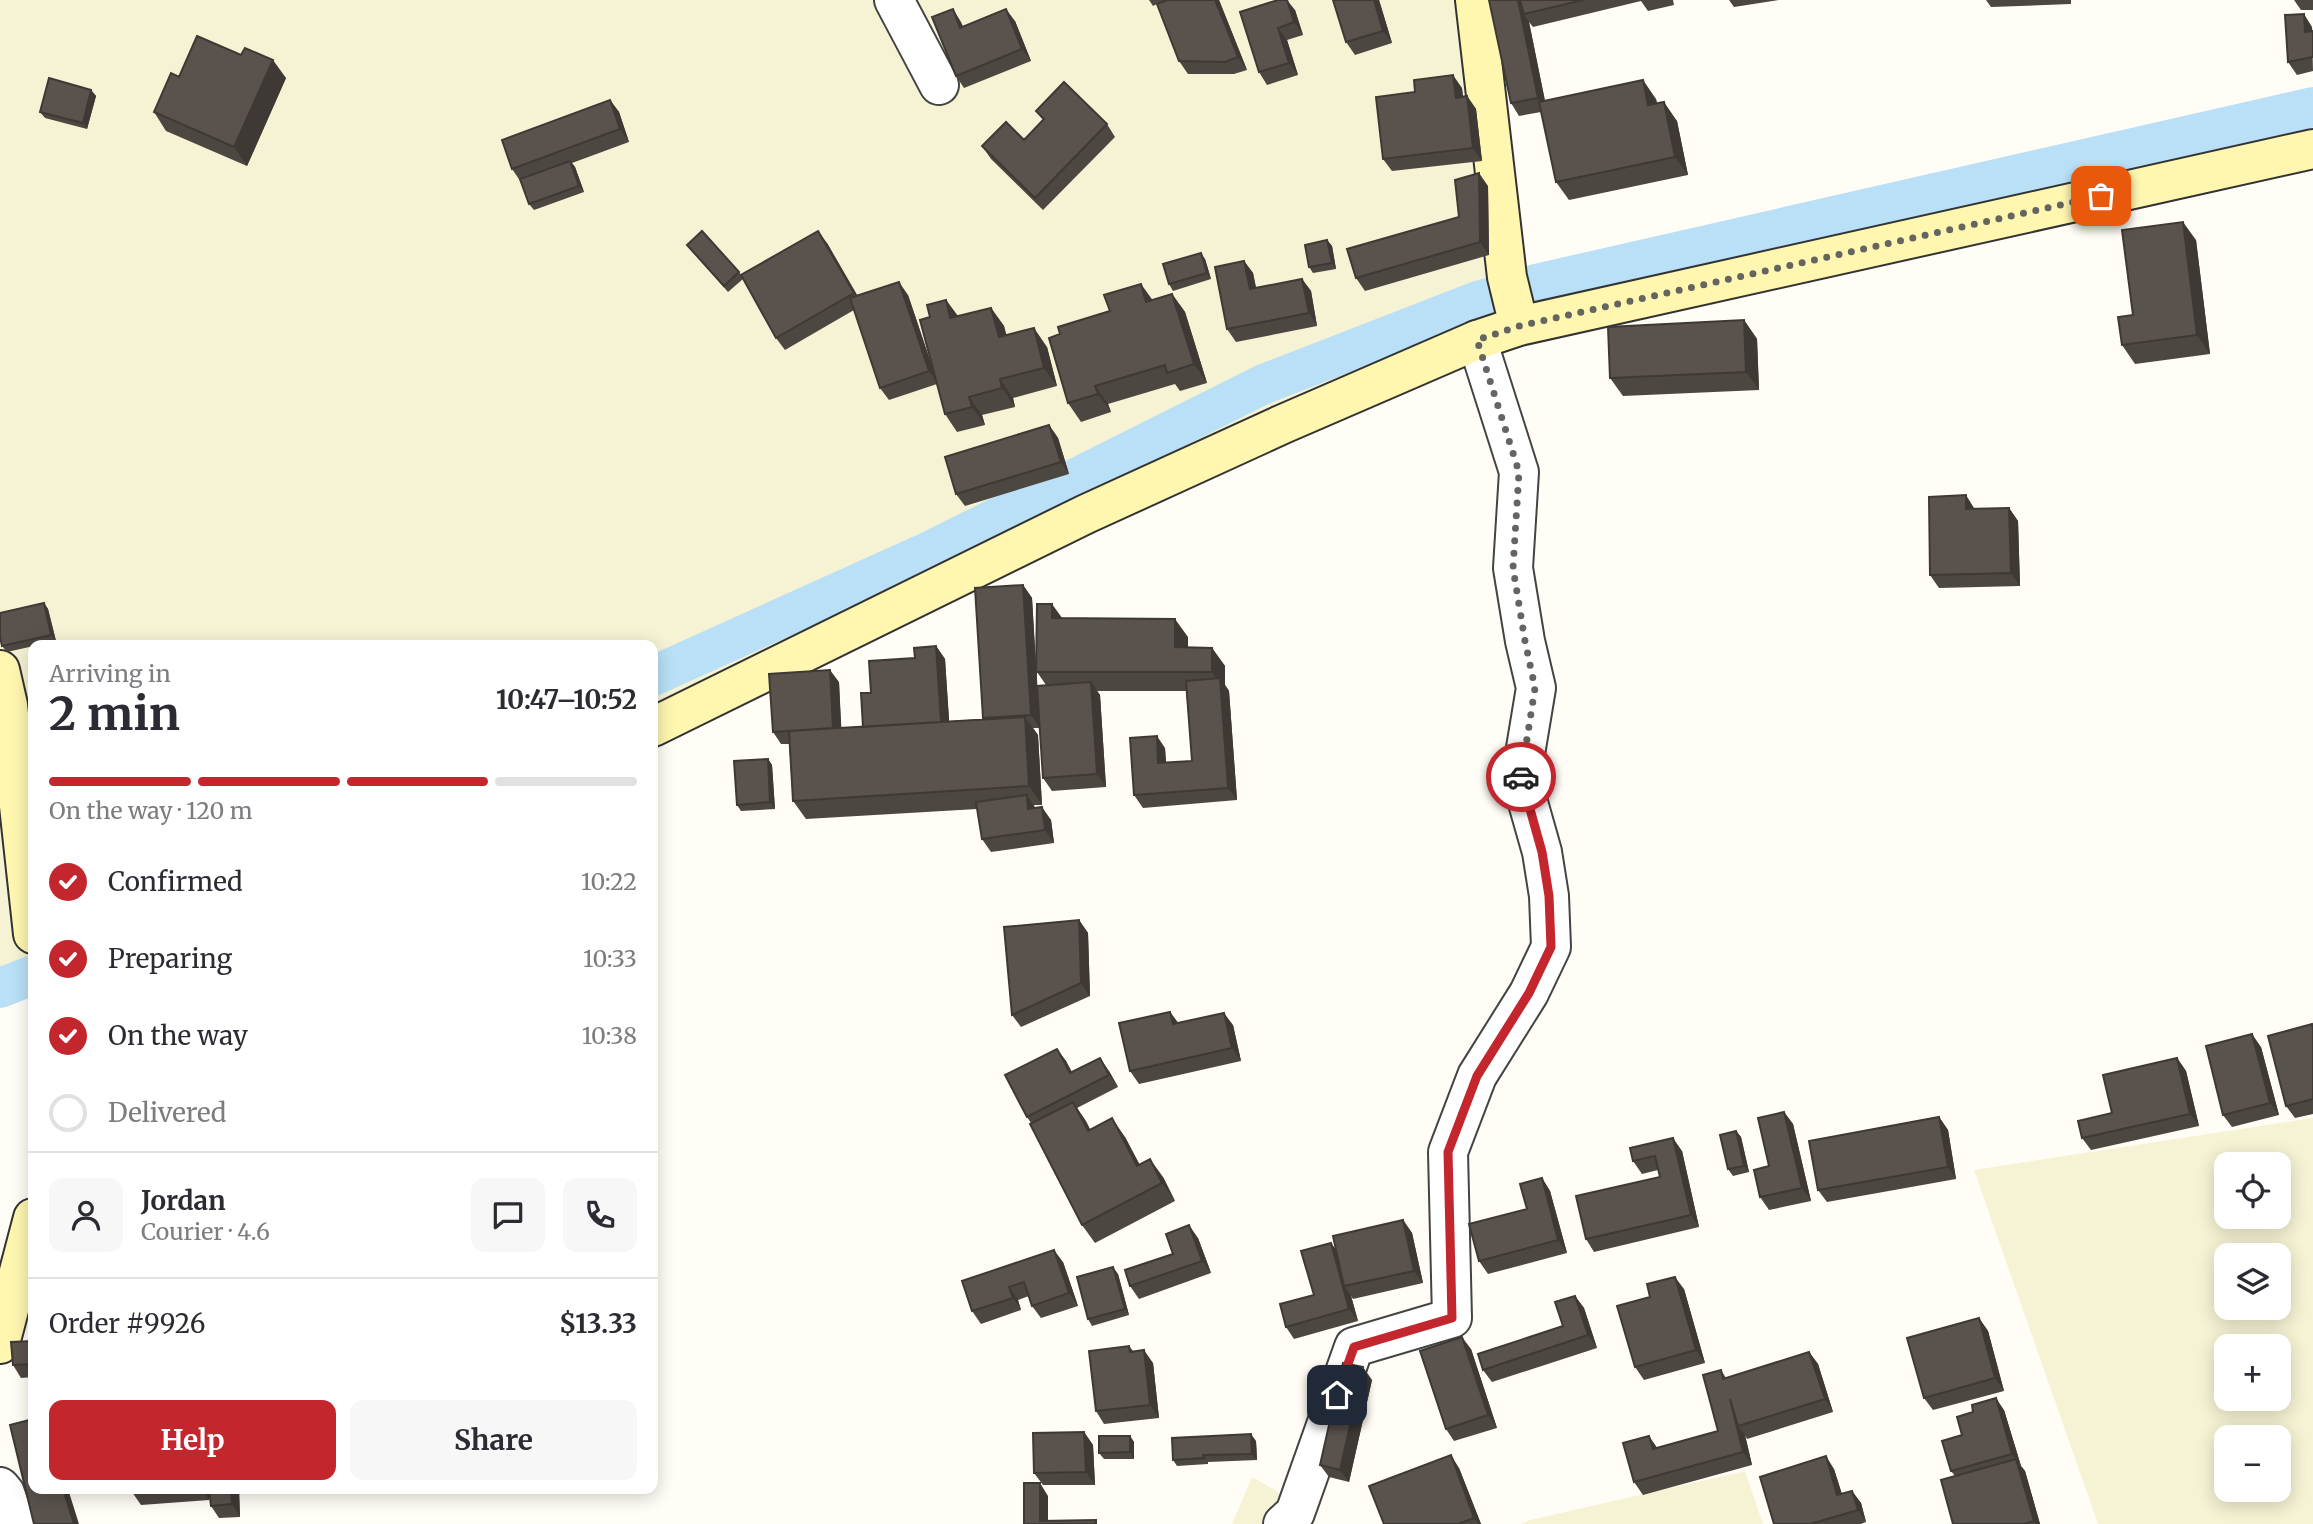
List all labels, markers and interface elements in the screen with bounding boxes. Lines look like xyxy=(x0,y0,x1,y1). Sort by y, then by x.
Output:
pin xyxy=(2071,166,2131,226)
icon: bag xyxy=(2082,177,2120,215)
text: Arriving in xyxy=(49,659,171,688)
text: 10:47–10:52 xyxy=(496,683,637,716)
text: 2 min xyxy=(49,685,180,743)
courier xyxy=(1486,742,1556,812)
icon: car xyxy=(1502,758,1540,796)
text: On the way · 120 m xyxy=(49,796,253,825)
icon: check xyxy=(49,863,87,901)
text: Confirmed xyxy=(108,865,243,898)
text: 10:22 xyxy=(581,867,637,896)
icon: check xyxy=(49,940,87,978)
text: Preparing xyxy=(108,942,232,975)
text: 10:33 xyxy=(583,944,637,973)
icon: check xyxy=(49,1017,87,1055)
text: On the way xyxy=(108,1019,248,1052)
text: 10:38 xyxy=(582,1021,637,1050)
text: Delivered xyxy=(108,1096,227,1129)
map controls xyxy=(2214,1152,2291,1502)
button: locate xyxy=(2214,1152,2291,1229)
button: person xyxy=(49,1178,123,1252)
button: chat xyxy=(471,1178,545,1252)
button: phone xyxy=(563,1178,637,1252)
text: Jordan xyxy=(141,1184,226,1217)
text: Courier · 4.6 xyxy=(141,1217,270,1246)
button: layers xyxy=(2214,1243,2291,1320)
text: Order #9926 xyxy=(49,1307,205,1340)
text: $13.33 xyxy=(559,1307,637,1340)
button: + xyxy=(2214,1334,2291,1411)
pin xyxy=(1307,1365,1367,1425)
icon: home xyxy=(1318,1376,1356,1414)
button: Help xyxy=(49,1400,336,1480)
button: Share xyxy=(350,1400,637,1480)
button: − xyxy=(2214,1425,2291,1502)

